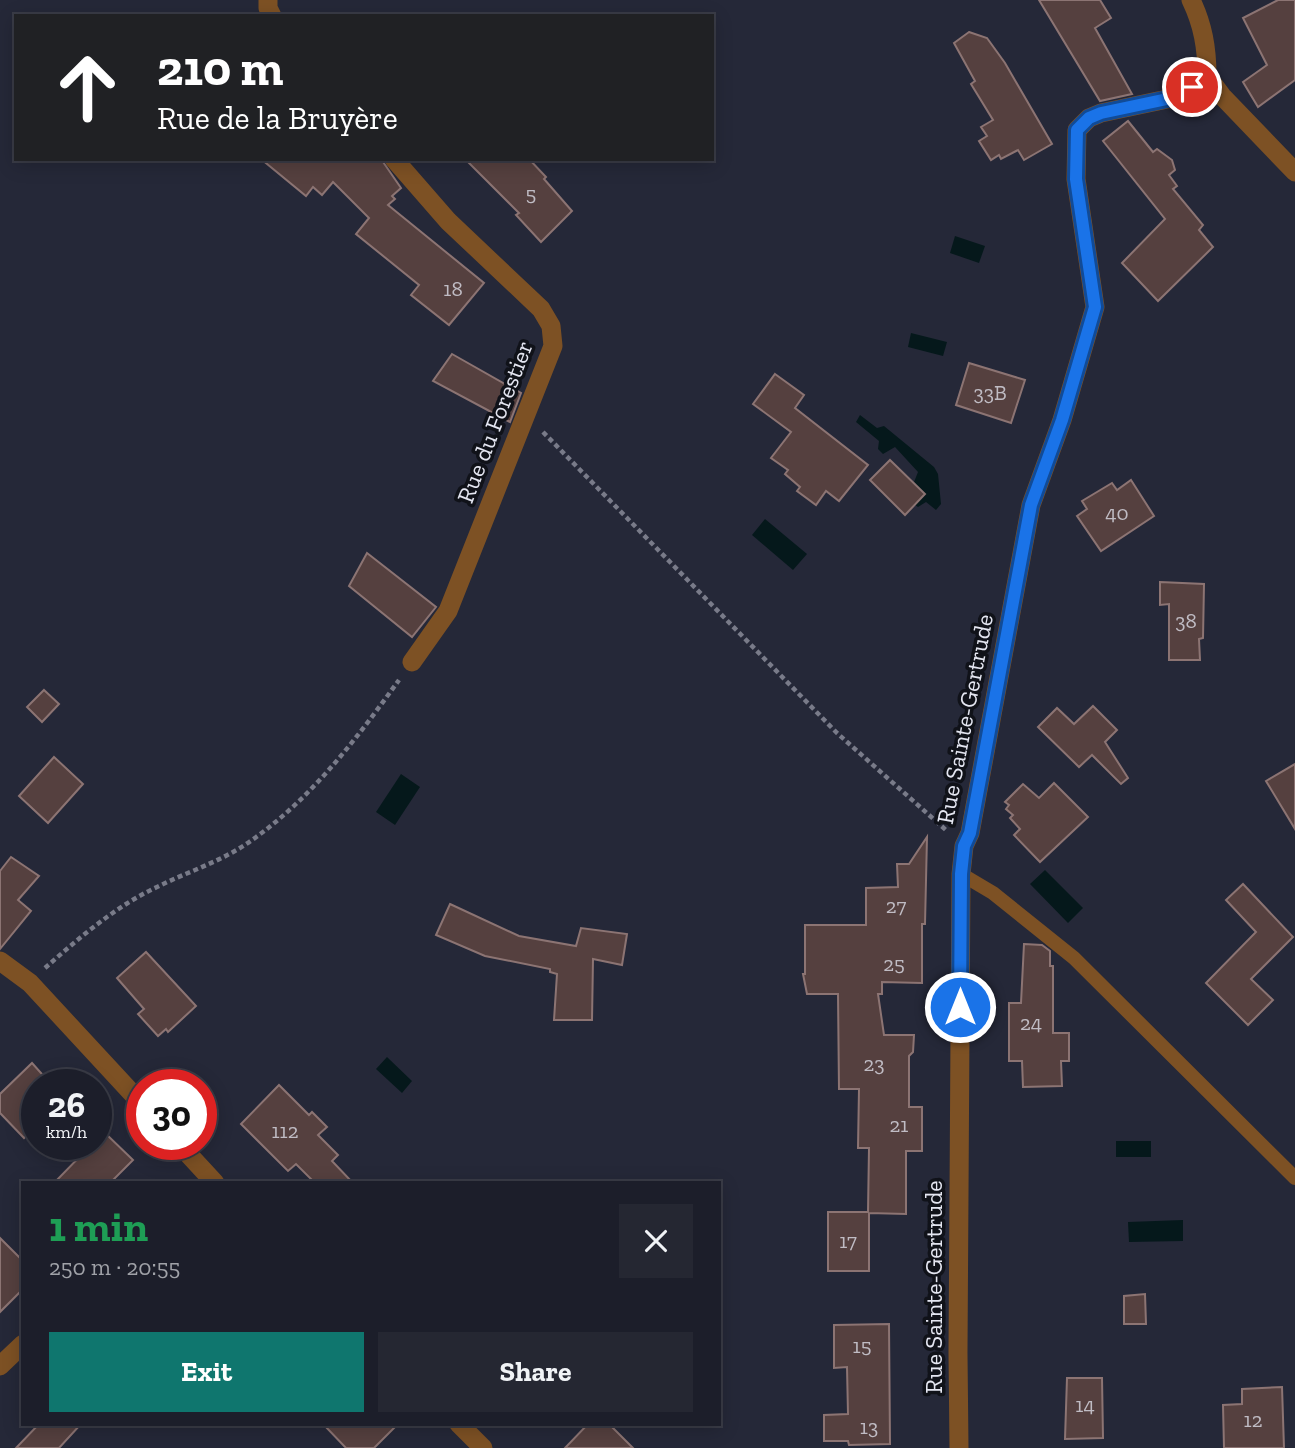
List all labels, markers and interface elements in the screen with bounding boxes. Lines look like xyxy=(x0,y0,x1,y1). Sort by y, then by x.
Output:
text: 210 m xyxy=(157,39,283,98)
icon: ahead xyxy=(42,42,133,133)
pin xyxy=(1162,57,1222,117)
icon: arrive xyxy=(1173,68,1211,106)
text: Rue de la Bruyère xyxy=(157,99,398,137)
house number: 5 xyxy=(526,181,536,206)
house number: 18 xyxy=(443,276,463,301)
street label: Rue du Forestier xyxy=(450,337,539,507)
house number: 33B xyxy=(973,380,1007,405)
house number: 40 xyxy=(1105,500,1129,525)
house number: 38 xyxy=(1175,608,1197,633)
street label: Rue Sainte-Gertrude xyxy=(930,611,999,826)
house number: 27 xyxy=(886,893,906,918)
house number: 25 xyxy=(883,951,905,976)
position arrow xyxy=(923,970,997,1044)
house number: 24 xyxy=(1020,1010,1042,1035)
house number: 23 xyxy=(863,1051,885,1076)
speed limit sign: 30 xyxy=(126,1069,217,1160)
text: 26 xyxy=(48,1084,85,1126)
house number: 21 xyxy=(890,1112,908,1137)
house number: 112 xyxy=(272,1118,299,1143)
text: km/h xyxy=(46,1121,87,1143)
street label: Rue Sainte-Gertrude xyxy=(919,1180,948,1394)
text: 1 min xyxy=(49,1201,148,1252)
button: close xyxy=(619,1204,693,1278)
house number: 17 xyxy=(839,1228,857,1253)
text: 250 m · 20:55 xyxy=(49,1253,180,1281)
button: Exit xyxy=(49,1332,364,1412)
button: Share xyxy=(378,1332,693,1412)
house number: 15 xyxy=(853,1333,871,1358)
house number: 14 xyxy=(1075,1392,1095,1417)
house number: 12 xyxy=(1244,1407,1262,1432)
house number: 13 xyxy=(860,1414,878,1439)

